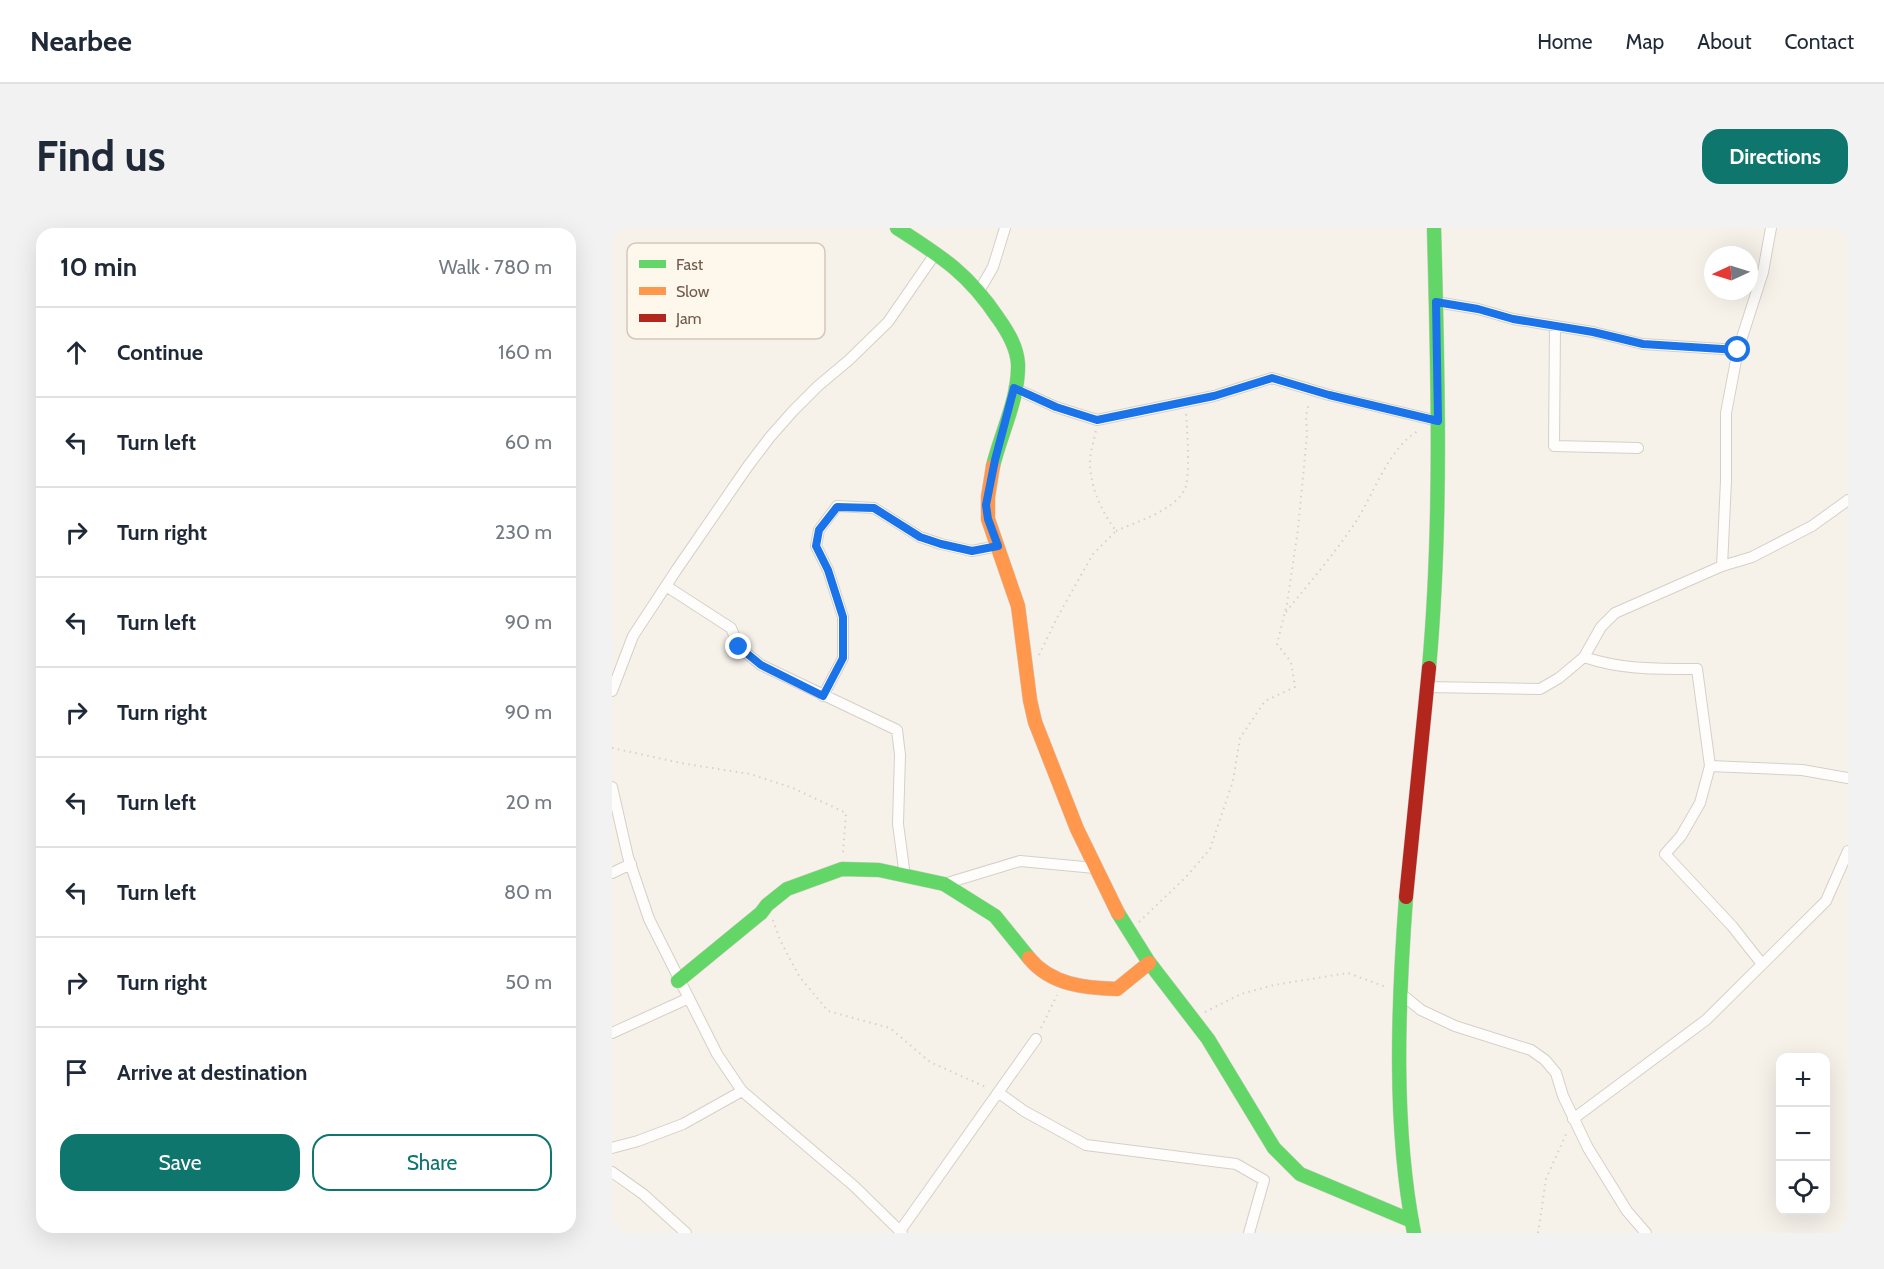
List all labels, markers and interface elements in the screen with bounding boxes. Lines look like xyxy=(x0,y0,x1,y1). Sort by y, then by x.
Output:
text: Nearbee xyxy=(30,24,132,58)
text: Home xyxy=(1537,29,1593,54)
text: Map xyxy=(1626,29,1664,54)
text: About xyxy=(1697,29,1751,54)
text: Contact xyxy=(1784,29,1854,54)
button: Directions xyxy=(1702,129,1848,184)
text: Find us xyxy=(36,130,165,182)
legend xyxy=(627,243,825,339)
north arrow xyxy=(1704,246,1758,300)
text: 10 min xyxy=(60,251,137,283)
text: Walk · 780 m xyxy=(439,255,552,279)
text: Fast xyxy=(676,255,704,274)
text: Slow xyxy=(676,282,710,301)
text: Jam xyxy=(675,309,702,328)
icon: ahead xyxy=(60,336,93,369)
route start xyxy=(1724,336,1750,362)
text: Continue xyxy=(117,339,203,366)
text: 160 m xyxy=(498,340,552,364)
icon: left xyxy=(60,426,93,459)
text: Turn left xyxy=(117,429,196,456)
text: 60 m xyxy=(505,430,552,454)
icon: right xyxy=(60,516,93,549)
text: Turn right xyxy=(117,519,207,546)
text: 230 m xyxy=(495,520,552,544)
icon: left xyxy=(60,606,93,639)
text: Turn left xyxy=(117,609,196,636)
text: 90 m xyxy=(505,610,552,634)
route end xyxy=(725,633,751,659)
icon: right xyxy=(60,696,93,729)
text: Turn right xyxy=(117,699,207,726)
text: 90 m xyxy=(505,700,552,724)
icon: left xyxy=(60,786,93,819)
text: Turn left xyxy=(117,789,196,816)
text: 20 m xyxy=(506,790,552,814)
icon: left xyxy=(60,876,93,909)
text: Turn left xyxy=(117,879,196,906)
text: 80 m xyxy=(504,880,552,904)
icon: right xyxy=(60,966,93,999)
text: Turn right xyxy=(117,969,207,996)
text: 50 m xyxy=(505,970,552,994)
map controls xyxy=(1776,1053,1830,1215)
button: + xyxy=(1776,1053,1830,1107)
icon: arrive xyxy=(60,1056,93,1089)
text: Arrive at destination xyxy=(117,1059,307,1086)
button: − xyxy=(1776,1107,1830,1161)
button: Save xyxy=(60,1134,300,1191)
button: Share xyxy=(312,1134,552,1191)
button: locate xyxy=(1776,1161,1830,1215)

